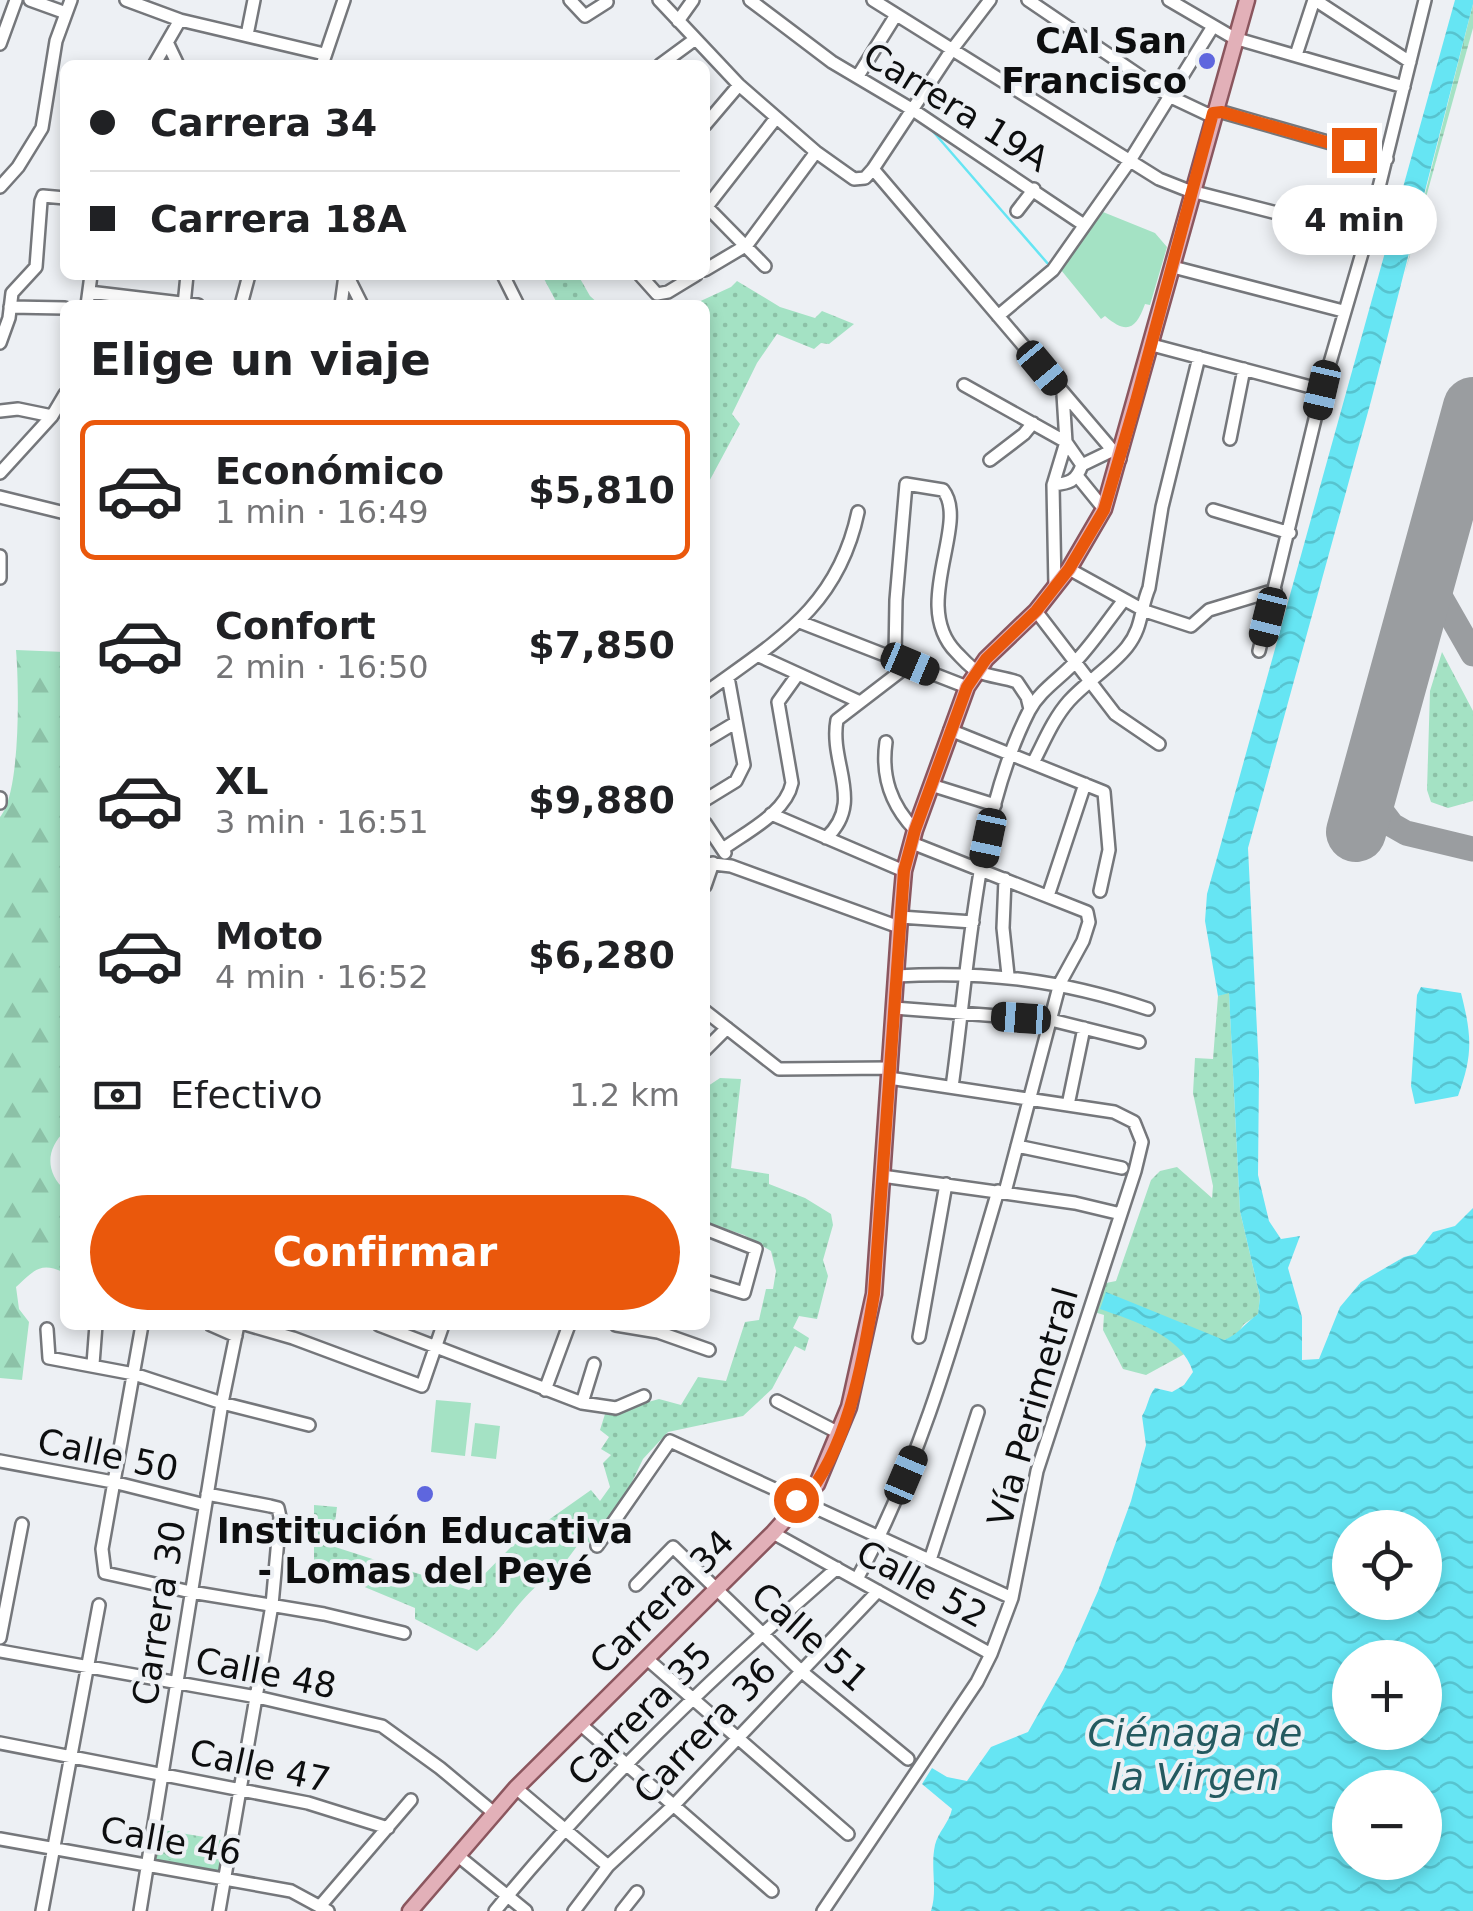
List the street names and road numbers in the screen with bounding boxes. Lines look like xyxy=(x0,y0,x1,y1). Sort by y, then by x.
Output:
street label: Carrera 19A xyxy=(856,34,1056,180)
street label: Vía Perimetral xyxy=(980,1283,1086,1531)
street label: Calle 50 xyxy=(34,1421,182,1489)
street label: Carrera 30 xyxy=(125,1518,193,1708)
street label: Carrera 34 xyxy=(582,1522,742,1682)
street label: Calle 52 xyxy=(850,1532,994,1636)
street label: Calle 51 xyxy=(744,1574,876,1700)
street label: Carrera 35 xyxy=(560,1634,720,1794)
street label: Calle 48 xyxy=(192,1640,340,1706)
street label: Carrera 36 xyxy=(626,1650,784,1812)
street label: Calle 47 xyxy=(186,1732,334,1800)
street label: Calle 46 xyxy=(97,1809,245,1873)

